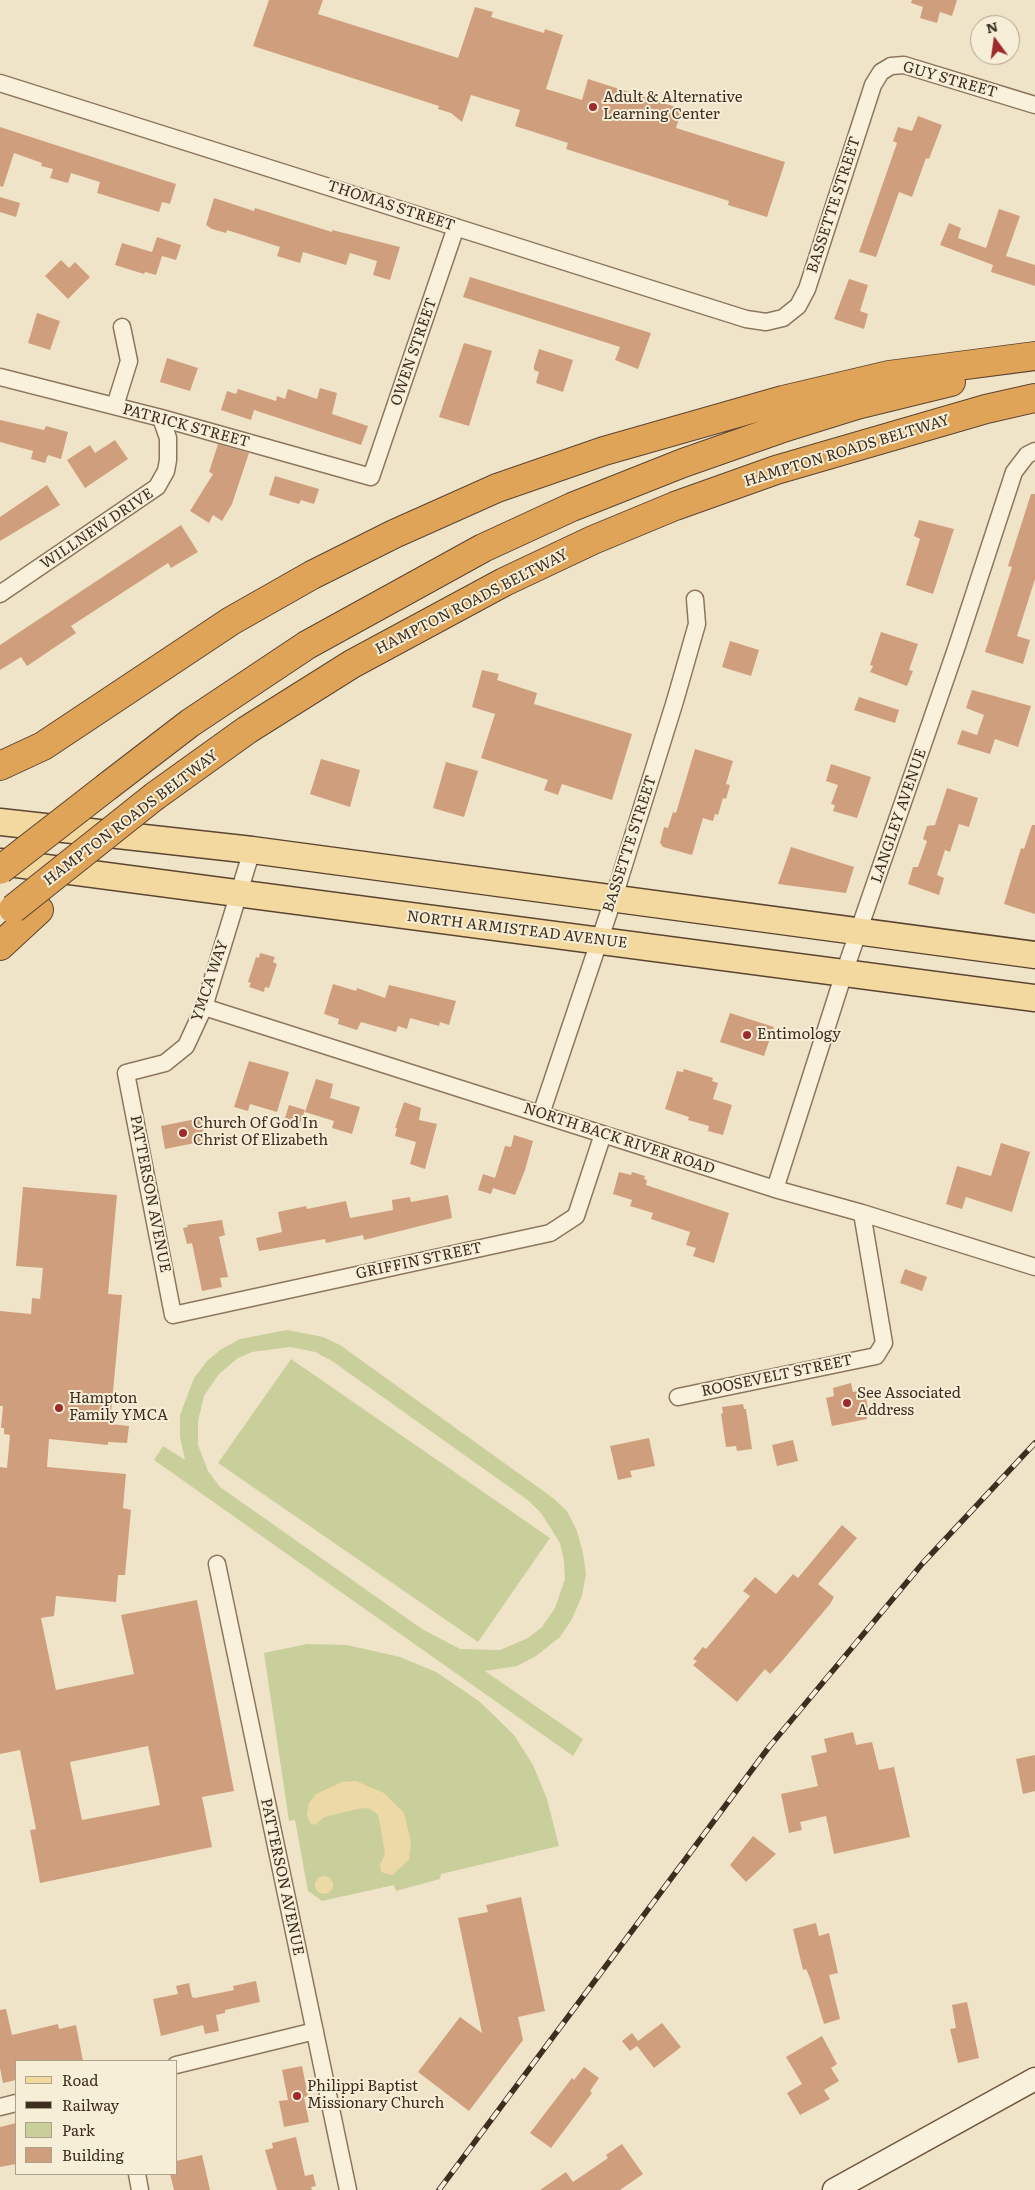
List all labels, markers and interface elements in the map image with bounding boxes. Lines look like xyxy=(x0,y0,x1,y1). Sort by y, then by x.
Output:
north arrow xyxy=(970,15,1020,65)
text: N xyxy=(983,15,1000,38)
street label: GUY STREET xyxy=(901,58,999,102)
place label: Adult & Alternative Learning Center xyxy=(603,89,743,124)
marker: Adult & Alternative Learning Center xyxy=(587,101,599,113)
street label: BASSETTE STREET xyxy=(803,134,865,276)
street label: THOMAS STREET xyxy=(325,177,457,235)
street label: OWEN STREET xyxy=(387,296,441,408)
street label: PATRICK STREET xyxy=(120,400,252,452)
street label: HAMPTON ROADS BELTWAY xyxy=(742,411,952,491)
street label: WILLNEW DRIVE xyxy=(37,485,157,573)
street label: HAMPTON ROADS BELTWAY xyxy=(373,545,571,659)
street label: HAMPTON ROADS BELTWAY xyxy=(40,746,222,890)
street label: LANGLEY AVENUE xyxy=(868,746,930,886)
street label: BASSETTE STREET xyxy=(599,773,661,915)
street label: NORTH ARMISTEAD AVENUE xyxy=(406,908,628,952)
street label: YMCA WAY xyxy=(188,938,232,1024)
place label: Entimology xyxy=(757,1026,841,1044)
marker: Entimology xyxy=(741,1029,753,1041)
street label: NORTH BACK RIVER ROAD xyxy=(521,1099,717,1179)
street label: PATTERSON AVENUE xyxy=(126,1114,174,1274)
place label: Church Of God In Christ Of Elizabeth xyxy=(193,1115,328,1150)
marker: Church Of God In Christ Of Elizabeth xyxy=(177,1127,189,1139)
street label: GRIFFIN STREET xyxy=(354,1239,484,1283)
street label: ROOSEVELT STREET xyxy=(700,1351,854,1401)
place label: See Associated Address xyxy=(857,1385,961,1420)
place label: Hampton Family YMCA xyxy=(69,1390,168,1425)
marker: See Associated Address xyxy=(841,1397,853,1409)
marker: Hampton Family YMCA xyxy=(53,1402,65,1414)
street label: PATTERSON AVENUE xyxy=(257,1797,307,1957)
legend xyxy=(15,2060,178,2175)
text: Road xyxy=(62,2068,98,2091)
place label: Philippi Baptist Missionary Church xyxy=(307,2078,444,2113)
marker: Philippi Baptist Missionary Church xyxy=(291,2090,303,2102)
text: Railway xyxy=(62,2093,119,2116)
text: Park xyxy=(62,2118,95,2141)
text: Building xyxy=(62,2143,124,2166)

